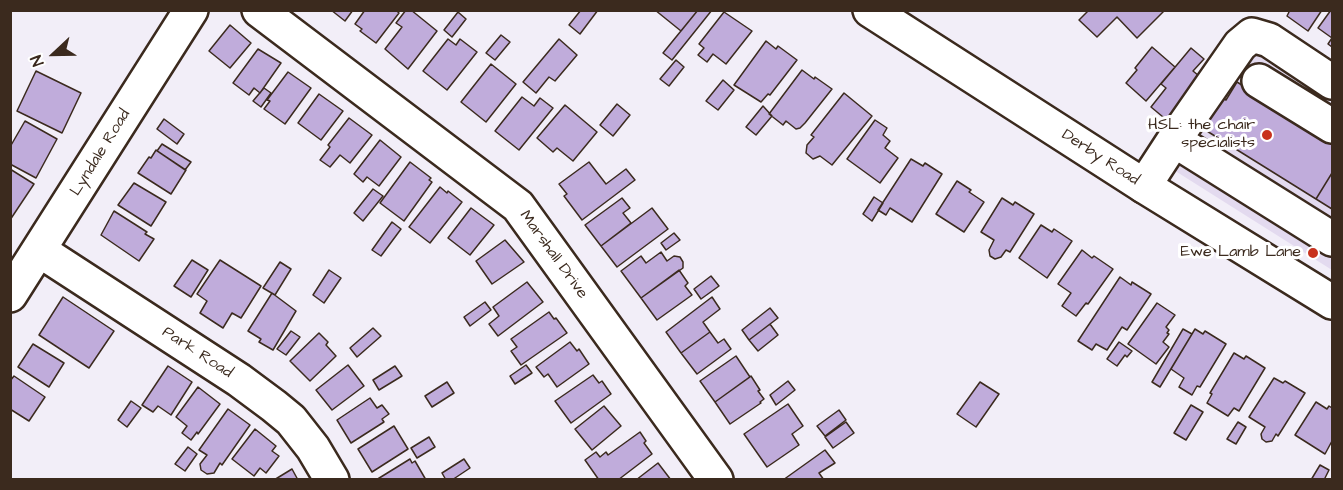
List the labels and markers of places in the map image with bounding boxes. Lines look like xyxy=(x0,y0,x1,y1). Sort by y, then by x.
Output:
place label: HSL: the chair specialists xyxy=(1148,116,1255,154)
marker: HSL: the chair specialists xyxy=(1260,128,1274,142)
place label: Ewe Lamb Lane xyxy=(1181,243,1301,263)
marker: Ewe Lamb Lane xyxy=(1306,246,1320,260)

